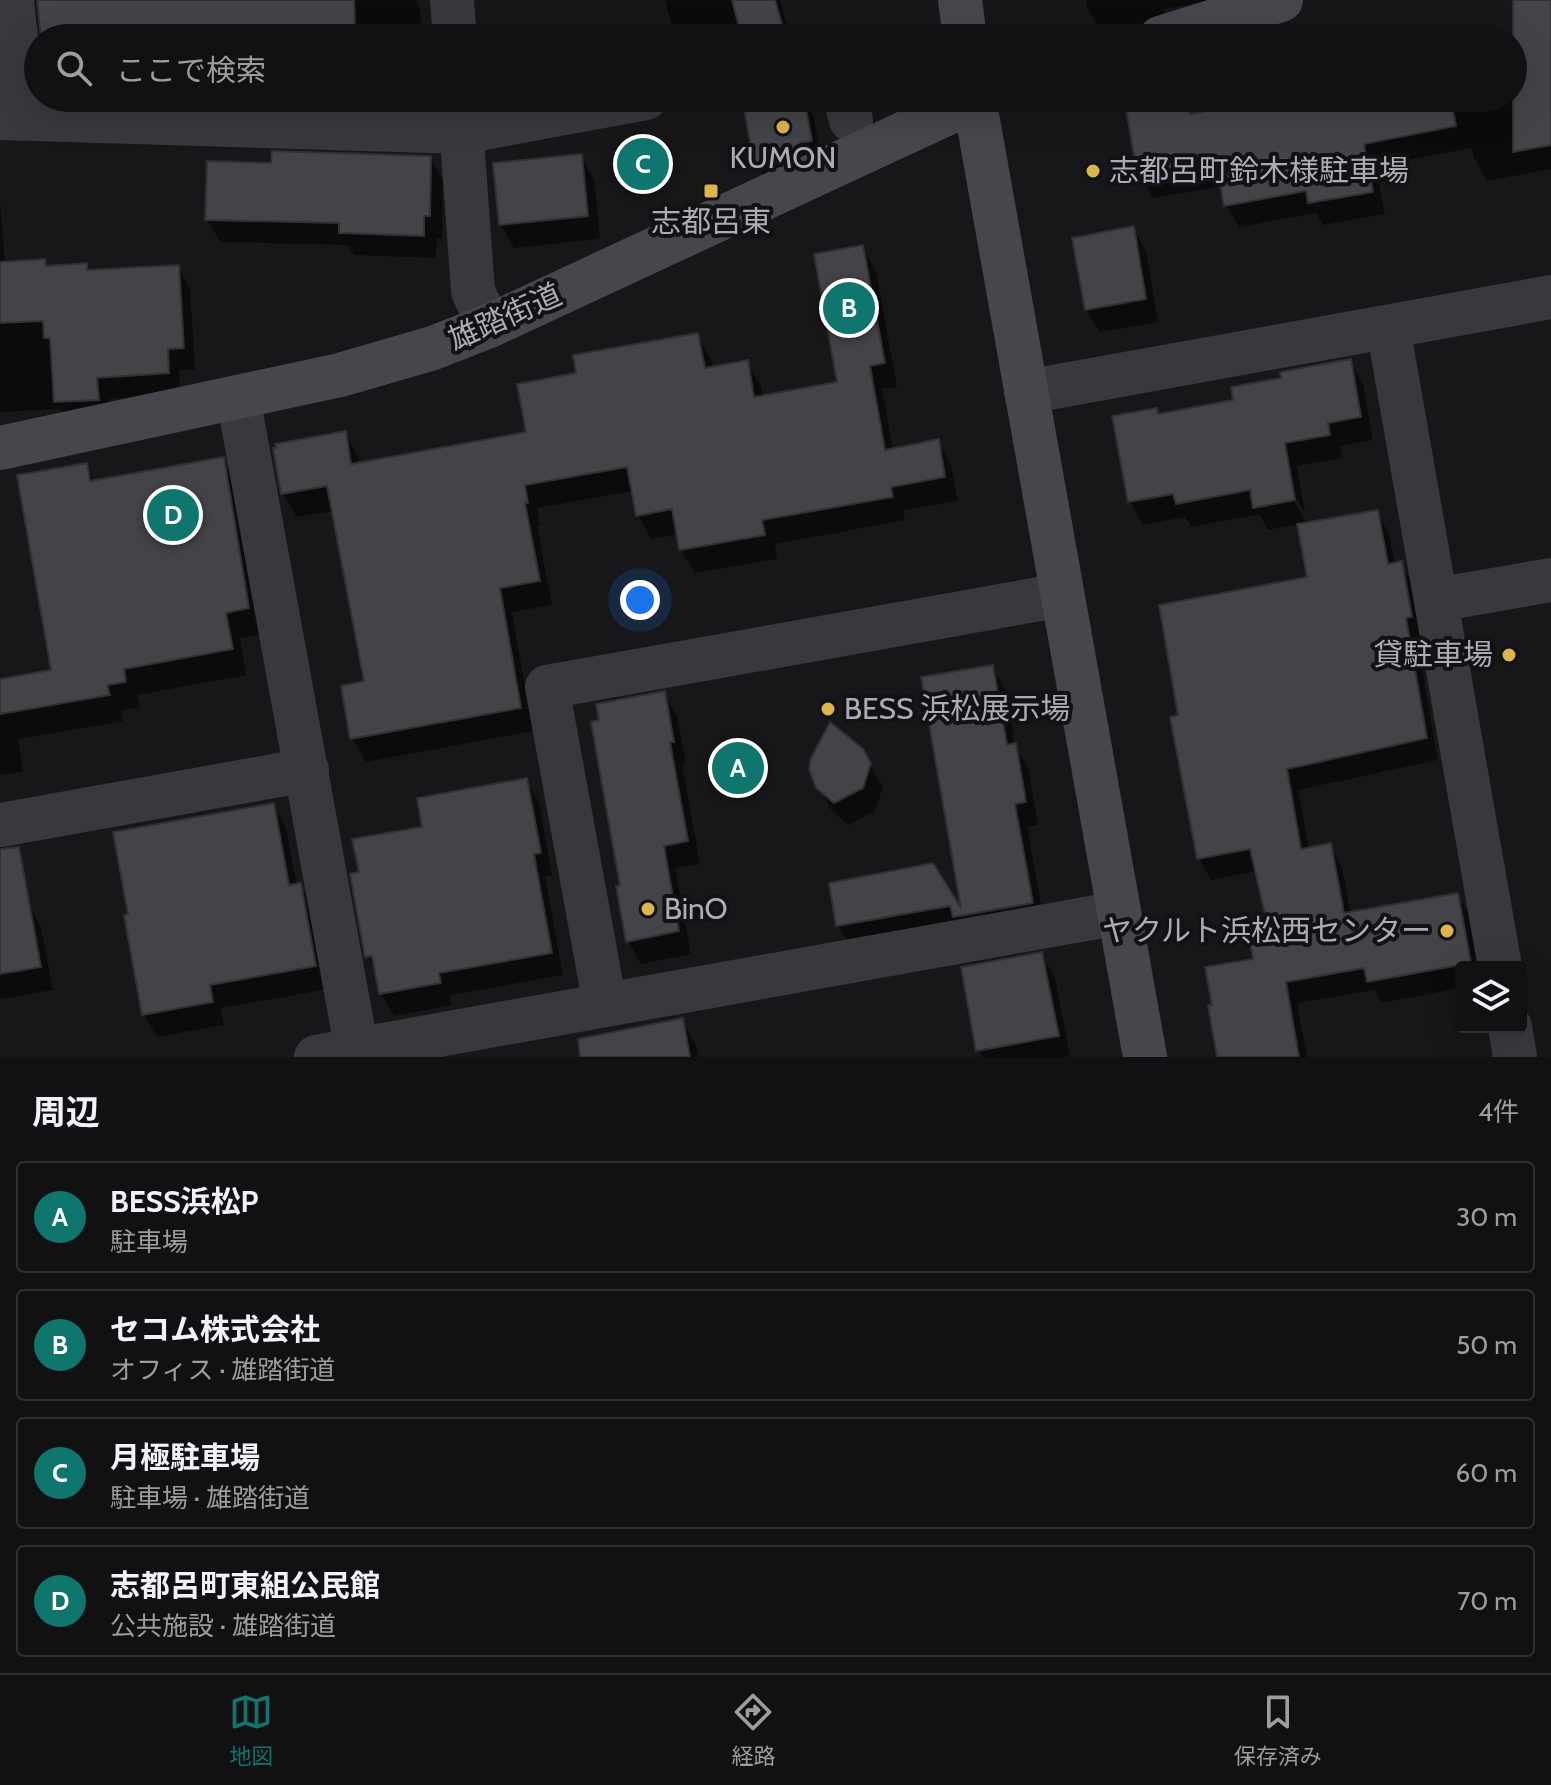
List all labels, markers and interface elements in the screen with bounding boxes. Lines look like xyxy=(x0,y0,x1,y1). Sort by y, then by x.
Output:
search box xyxy=(24,24,1527,112)
icon: search xyxy=(52,46,96,90)
text: ここで検索 xyxy=(116,52,266,89)
marker: KUMON xyxy=(774,118,792,136)
pin: C xyxy=(617,134,669,194)
place label: KUMON xyxy=(730,139,836,176)
place label: 志都呂町鈴木様駐車場 xyxy=(1109,152,1409,189)
marker: 志都呂町鈴木様駐車場 xyxy=(1084,162,1102,180)
marker: 志都呂東 xyxy=(702,182,720,200)
place label: 志都呂東 xyxy=(651,203,771,240)
street label: 雄踏街道 xyxy=(442,275,567,358)
pin: B xyxy=(823,278,875,338)
pin: D xyxy=(147,485,199,545)
your location xyxy=(620,580,660,620)
place label: 貸駐車場 xyxy=(1373,636,1493,673)
marker: 貸駐車場 xyxy=(1500,646,1518,664)
place label: BESS 浜松展示場 xyxy=(844,690,1070,727)
marker: BESS 浜松展示場 xyxy=(819,700,837,718)
pin: A xyxy=(712,738,764,798)
place label: BinO xyxy=(664,890,728,927)
marker: BinO xyxy=(639,900,657,918)
place label: ヤクルト浜松西センター xyxy=(1102,912,1431,949)
marker: ヤクルト浜松西センター xyxy=(1438,922,1456,940)
map controls xyxy=(1455,961,1527,1033)
button: layers xyxy=(1455,961,1527,1033)
text: 周辺 xyxy=(32,1091,100,1133)
text: 4件 xyxy=(1478,1096,1519,1128)
text: BESS浜松P xyxy=(110,1183,259,1220)
text: A xyxy=(52,1201,68,1233)
text: 30 m xyxy=(1456,1201,1517,1233)
text: 駐車場 xyxy=(110,1226,188,1258)
text: セコム株式会社 xyxy=(110,1311,320,1348)
text: B xyxy=(52,1329,68,1361)
text: 50 m xyxy=(1456,1329,1517,1361)
text: オフィス · 雄踏街道 xyxy=(110,1354,335,1386)
text: 月極駐車場 xyxy=(110,1439,260,1476)
text: C xyxy=(52,1457,68,1489)
text: 60 m xyxy=(1455,1457,1517,1489)
text: 駐車場 · 雄踏街道 xyxy=(110,1482,310,1514)
text: 志都呂町東組公民館 xyxy=(110,1567,380,1604)
text: D xyxy=(51,1585,69,1617)
text: 70 m xyxy=(1457,1585,1517,1617)
text: 公共施設 · 雄踏街道 xyxy=(110,1610,336,1642)
tab: 地図 xyxy=(229,1690,273,1770)
tab: 経路 xyxy=(731,1690,776,1770)
tab: 保存済み xyxy=(1234,1690,1322,1770)

